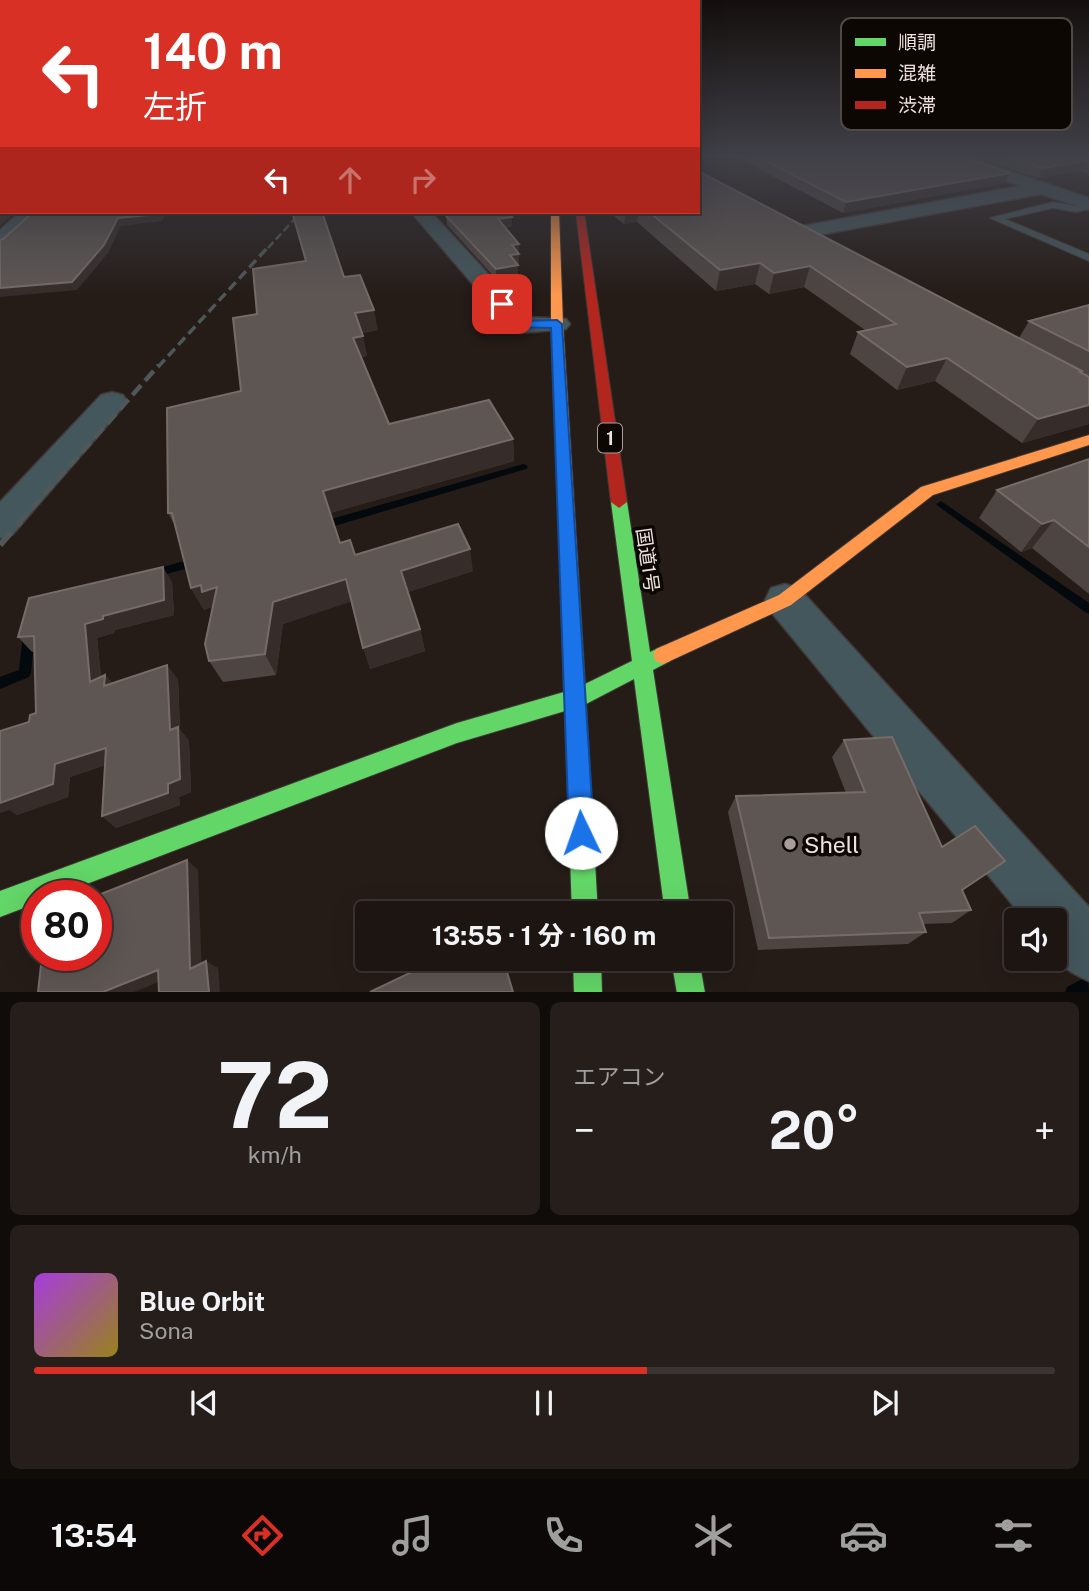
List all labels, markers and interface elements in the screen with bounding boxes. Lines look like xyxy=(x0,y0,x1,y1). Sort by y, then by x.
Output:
legend xyxy=(841,18,1072,130)
text: 140 m xyxy=(143,22,283,80)
icon: left xyxy=(28,28,119,119)
text: 順調 xyxy=(898,31,936,53)
text: 混雑 xyxy=(898,62,936,84)
text: 左折 xyxy=(143,88,207,125)
text: 渋滞 xyxy=(898,94,936,116)
icon: left xyxy=(258,161,296,199)
icon: ahead xyxy=(331,161,369,199)
icon: right xyxy=(404,161,442,199)
pin xyxy=(472,274,532,334)
icon: arrive xyxy=(483,285,521,323)
road number: 1 xyxy=(598,424,622,452)
street label: 国道1号 xyxy=(633,526,663,594)
position arrow xyxy=(544,796,618,870)
place label: Shell xyxy=(804,831,859,858)
marker: Shell xyxy=(782,836,798,852)
speed limit sign: 80 xyxy=(21,880,112,971)
map controls xyxy=(1004,908,1067,971)
button: sound xyxy=(1004,908,1067,971)
text: 13:55 · 1 分 · 160 m xyxy=(432,920,656,951)
text: 72 xyxy=(217,1042,332,1148)
text: エアコン xyxy=(574,1063,666,1090)
text: 20° xyxy=(769,1100,860,1161)
text: − xyxy=(574,1108,595,1153)
text: + xyxy=(1034,1108,1055,1153)
text: km/h xyxy=(248,1141,302,1168)
text: Blue Orbit xyxy=(139,1286,265,1317)
text: Sona xyxy=(139,1317,193,1344)
icon: previous xyxy=(185,1384,223,1422)
icon: pause xyxy=(525,1384,563,1422)
icon: next xyxy=(866,1384,904,1422)
icon: directions xyxy=(238,1511,287,1560)
icon: music xyxy=(388,1511,437,1560)
icon: phone xyxy=(539,1511,588,1560)
icon: climate xyxy=(689,1511,738,1560)
icon: car xyxy=(839,1511,888,1560)
icon: filters xyxy=(989,1511,1038,1560)
text: 13:54 xyxy=(51,1517,137,1554)

